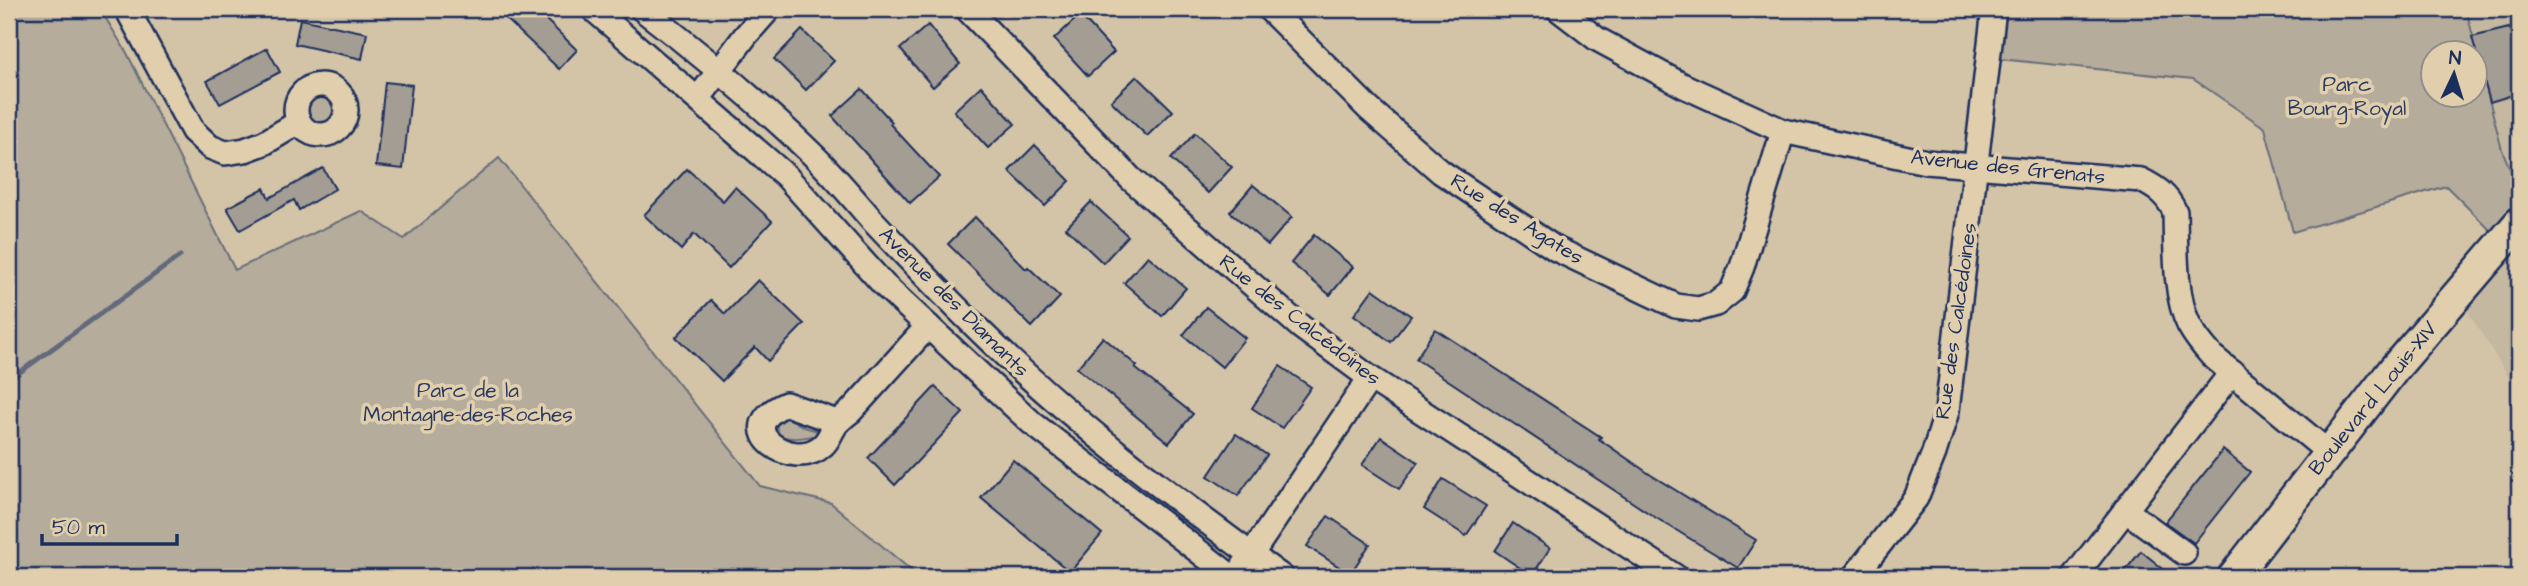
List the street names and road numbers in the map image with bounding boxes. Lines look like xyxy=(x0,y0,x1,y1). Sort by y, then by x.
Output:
street label: Avenue des Grenats xyxy=(1909,142,2107,192)
street label: Rue des Agates xyxy=(1444,166,1589,273)
street label: Avenue des Diamants xyxy=(872,220,1036,384)
street label: Rue des Calcédoines xyxy=(1928,221,1984,421)
street label: Rue des Calcédoines xyxy=(1213,248,1387,392)
street label: Boulevard Louis-XIV xyxy=(2302,315,2444,481)

